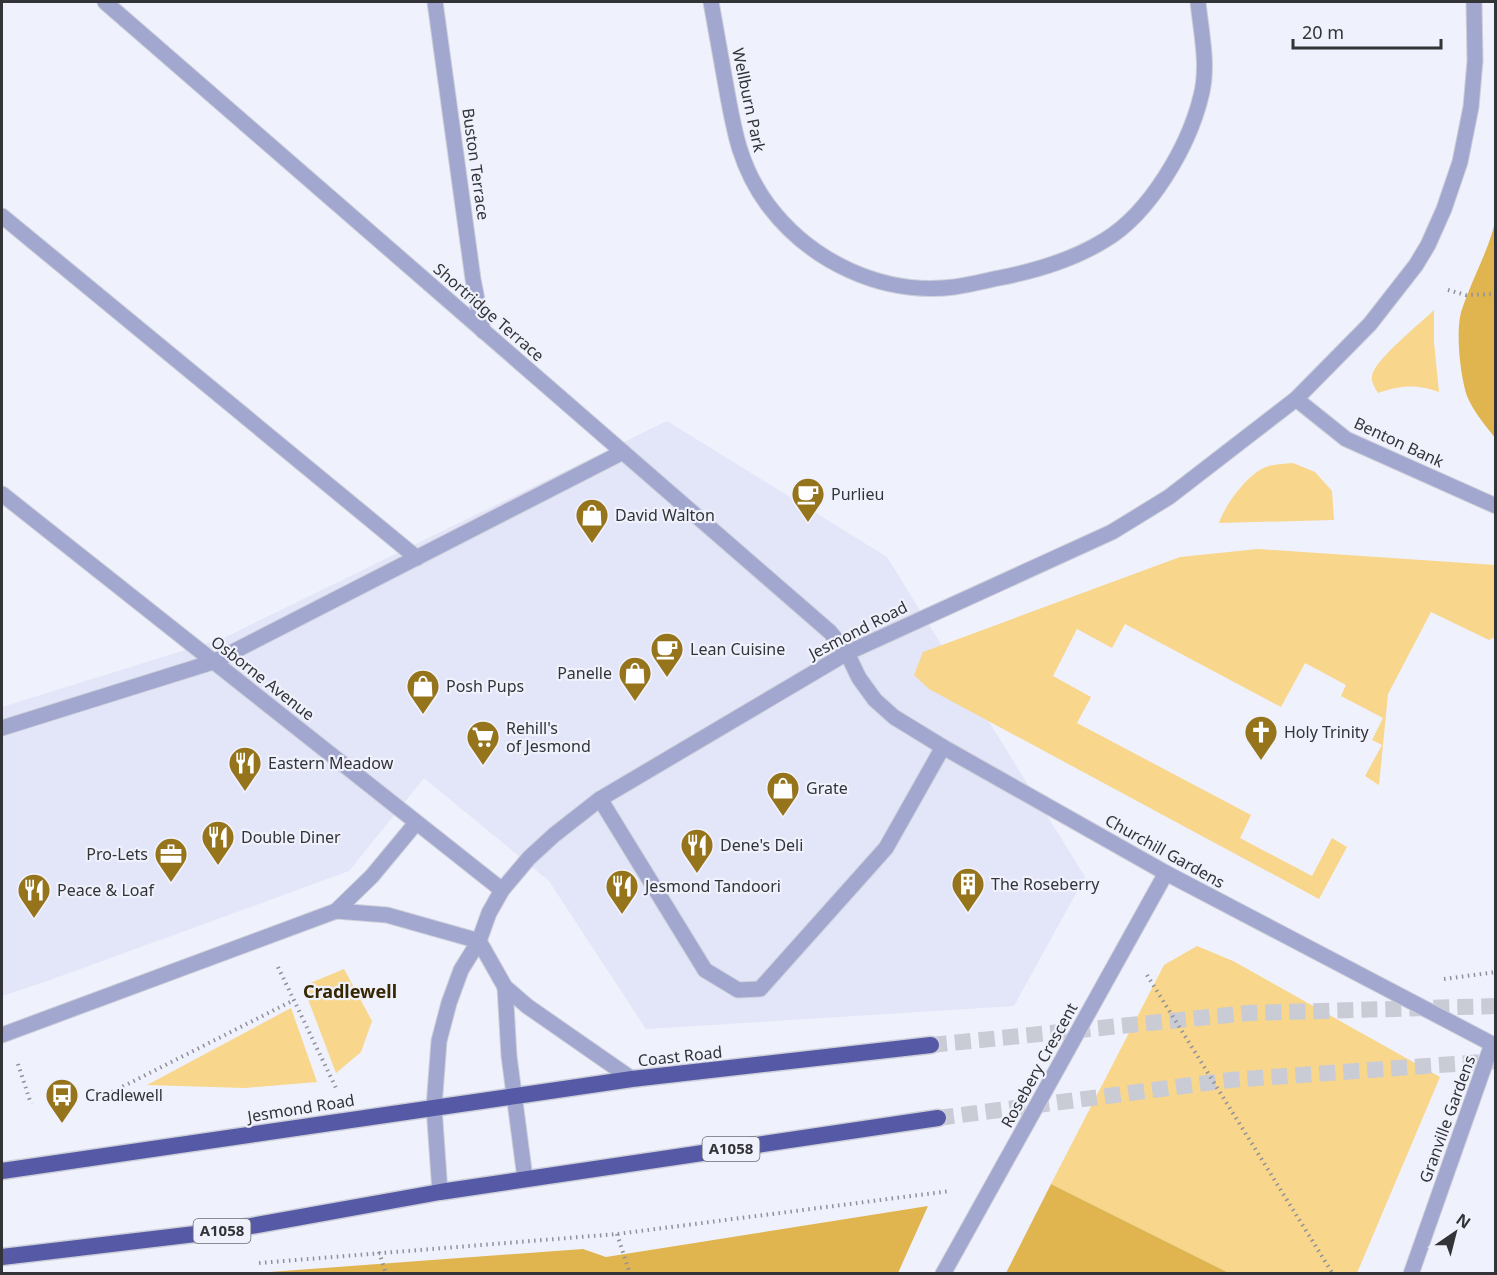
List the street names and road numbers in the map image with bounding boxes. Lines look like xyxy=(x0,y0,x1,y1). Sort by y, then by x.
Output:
street label: Wellburn Park xyxy=(727,46,771,155)
street label: Buston Terrace xyxy=(457,107,495,221)
street label: Shortridge Terrace xyxy=(429,258,549,366)
street label: Benton Bank xyxy=(1351,412,1448,473)
street label: Jesmond Road xyxy=(803,596,911,665)
street label: Osborne Avenue xyxy=(207,631,319,725)
street label: Churchill Gardens xyxy=(1101,809,1229,893)
street label: Rosebery Crescent xyxy=(996,998,1083,1131)
street label: Coast Road xyxy=(637,1041,723,1071)
street label: Granville Gardens xyxy=(1414,1052,1480,1186)
street label: Jesmond Road xyxy=(244,1089,356,1128)
road number: A1058 xyxy=(702,1137,760,1161)
road number: A1058 xyxy=(194,1219,250,1243)

